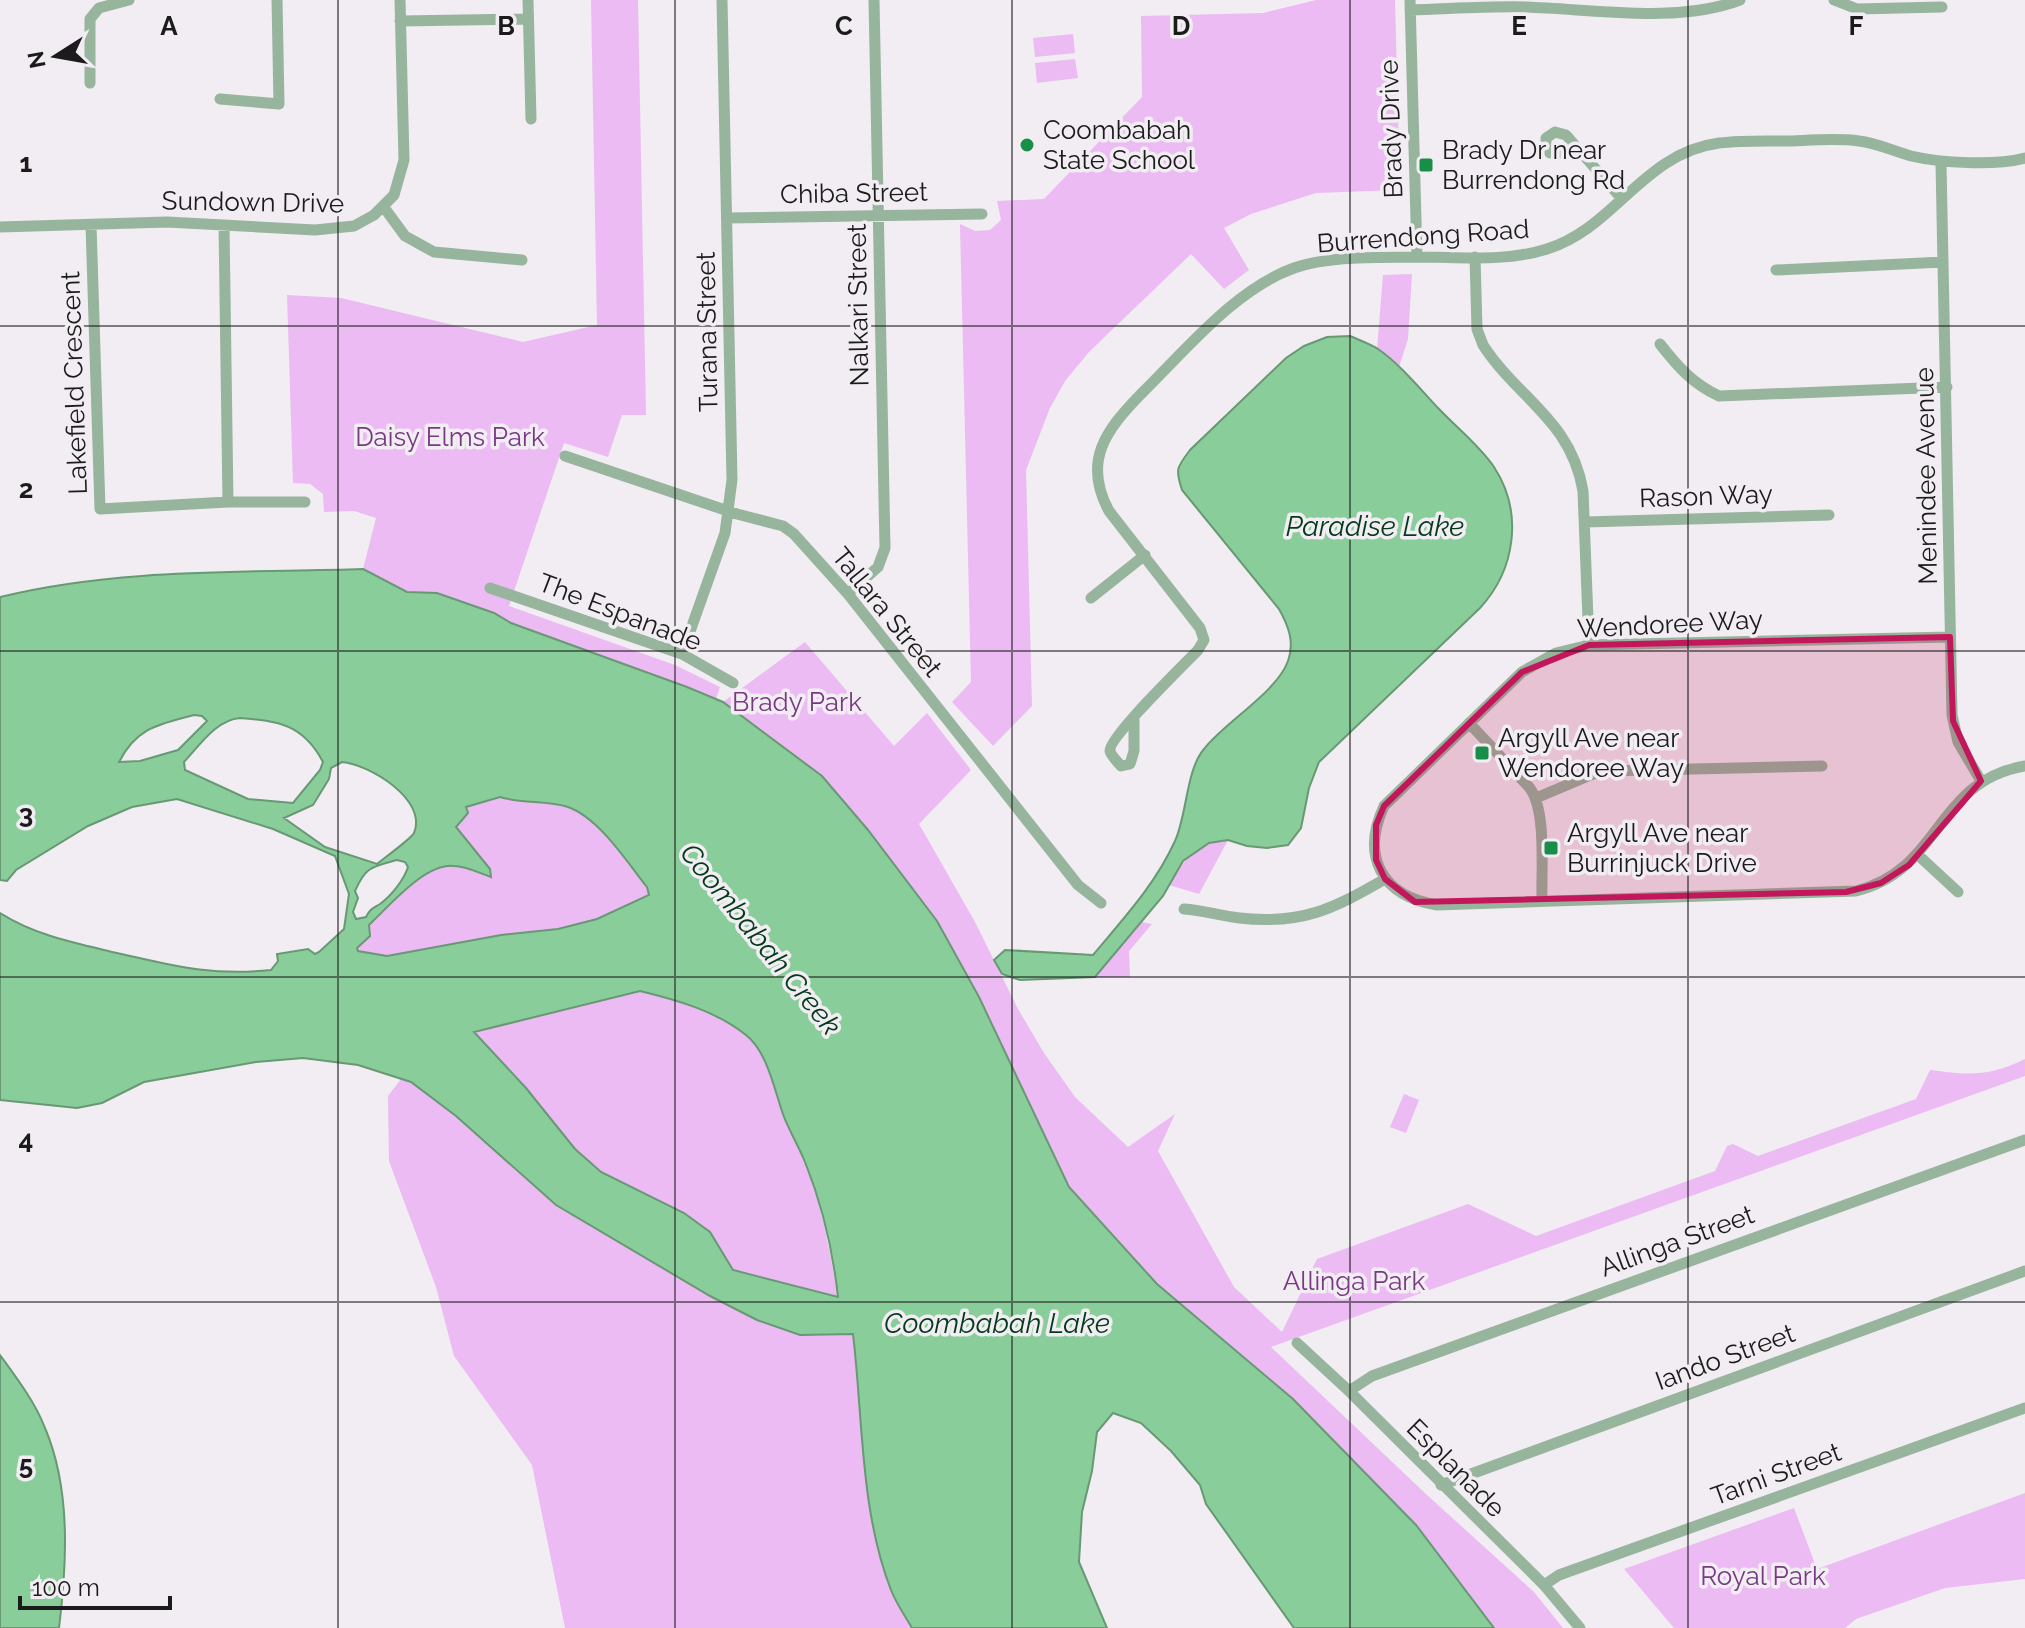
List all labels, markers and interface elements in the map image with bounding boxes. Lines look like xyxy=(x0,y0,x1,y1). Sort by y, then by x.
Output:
text: A xyxy=(160,11,178,41)
text: B xyxy=(497,11,515,41)
text: C xyxy=(835,11,853,41)
text: D xyxy=(1172,11,1190,41)
text: E xyxy=(1511,11,1527,41)
text: F xyxy=(1849,11,1864,41)
north arrow xyxy=(16,16,96,96)
text: N xyxy=(22,49,51,71)
street label: Brady Drive xyxy=(1374,59,1408,199)
place label: Coombabah State School xyxy=(1043,115,1196,175)
place label: Brady Dr near Burrendong Rd xyxy=(1442,135,1625,195)
marker: Coombabah State School xyxy=(1018,136,1036,154)
text: 1 xyxy=(20,148,33,178)
marker: Brady Dr near Burrendong Rd xyxy=(1417,156,1435,174)
street label: Chiba Street xyxy=(780,177,928,209)
street label: Sundown Drive xyxy=(161,185,345,219)
street label: Burrendong Road xyxy=(1316,214,1530,258)
street label: Nalkari Street xyxy=(842,223,874,387)
street label: Turana Street xyxy=(691,251,723,412)
street label: Lakefield Crescent xyxy=(55,271,93,495)
street label: Menindee Avenue xyxy=(1909,367,1943,585)
park label: Daisy Elms Park xyxy=(355,422,545,452)
text: 2 xyxy=(19,474,33,504)
street label: Rason Way xyxy=(1639,479,1773,513)
water label: Paradise Lake xyxy=(1286,510,1464,543)
street label: Tallara Street xyxy=(826,541,948,683)
street label: The Espanade xyxy=(534,567,706,657)
street label: Wendoree Way xyxy=(1576,604,1764,644)
park label: Brady Park xyxy=(732,687,862,717)
place label: Argyll Ave near Wendoree Way xyxy=(1498,723,1684,783)
marker: Argyll Ave near Wendoree Way xyxy=(1473,744,1491,762)
text: 3 xyxy=(19,799,33,829)
place label: Argyll Ave near Burrinjuck Drive xyxy=(1567,818,1757,878)
water label: Coombabah Creek xyxy=(673,837,848,1042)
marker: Argyll Ave near Burrinjuck Drive xyxy=(1542,839,1560,857)
text: 4 xyxy=(19,1125,33,1155)
street label: Allinga Street xyxy=(1596,1199,1758,1283)
park label: Allinga Park xyxy=(1283,1266,1425,1296)
water label: Coombabah Lake xyxy=(884,1307,1110,1340)
street label: Iando Street xyxy=(1651,1318,1799,1396)
street label: Esplanade xyxy=(1401,1413,1511,1523)
street label: Tarni Street xyxy=(1707,1437,1845,1511)
text: 5 xyxy=(19,1450,33,1480)
scale bar xyxy=(20,1560,170,1610)
park label: Royal Park xyxy=(1700,1561,1826,1591)
text: 100 m xyxy=(32,1573,100,1602)

